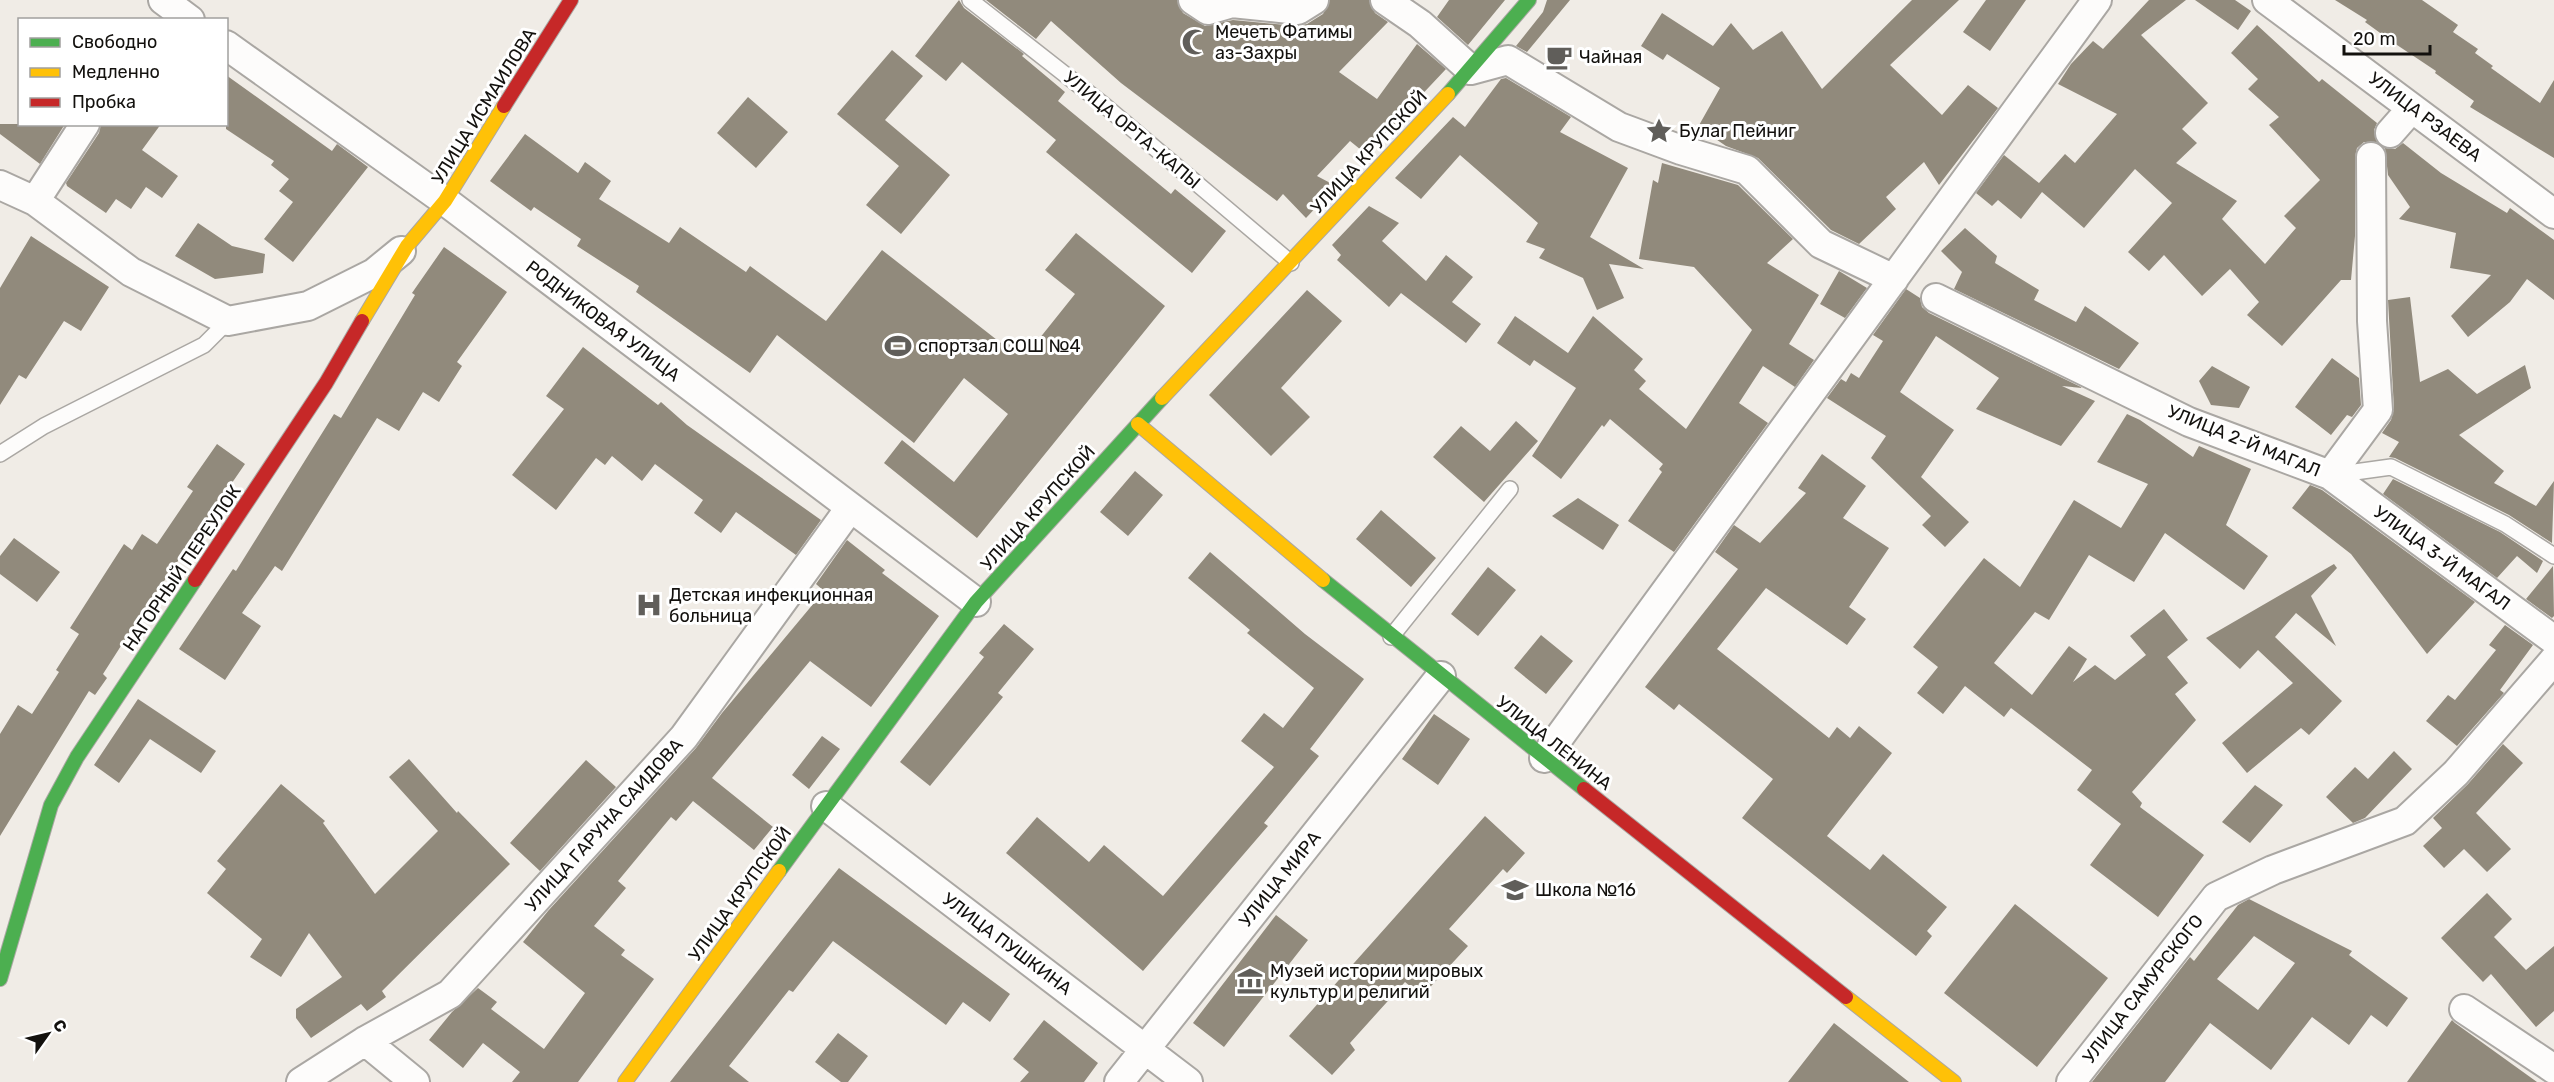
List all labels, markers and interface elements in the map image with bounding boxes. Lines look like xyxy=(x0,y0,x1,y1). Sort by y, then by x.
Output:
legend xyxy=(18,18,228,126)
scale bar xyxy=(2344,18,2430,56)
place label: Мечеть Фатимы аз-Захры xyxy=(1215,21,1353,64)
street label: УЛИЦА ИСМАИЛОВА xyxy=(427,24,541,188)
mosque icon: Мечеть Фатимы аз-Захры xyxy=(1180,27,1210,57)
text: 20 m xyxy=(2353,28,2395,50)
text: Свободно xyxy=(72,31,157,53)
cafe icon: Чайная xyxy=(1544,42,1574,72)
place label: Чайная xyxy=(1579,46,1642,68)
text: Медленно xyxy=(72,61,160,83)
street label: УЛИЦА ОРТА-КАПЫ xyxy=(1059,66,1205,194)
street label: УЛИЦА РЗАЕВА xyxy=(2364,67,2486,167)
street label: УЛИЦА КРУПСКОЙ xyxy=(1306,86,1432,218)
text: Пробка xyxy=(72,91,136,113)
place icon: Булаг Пейниг xyxy=(1644,116,1674,146)
place label: Булаг Пейниг xyxy=(1679,120,1796,142)
street label: РОДНИКОВАЯ УЛИЦА xyxy=(522,256,684,386)
sports icon: спортзал СОШ №4 xyxy=(883,331,913,361)
place label: спортзал СОШ №4 xyxy=(918,335,1081,357)
street label: УЛИЦА 2-Й МАГАЛ xyxy=(2164,400,2324,482)
street label: УЛИЦА КРУПСКОЙ xyxy=(976,441,1100,575)
street label: НАГОРНЫЙ ПЕРЕУЛОК xyxy=(118,481,246,655)
street label: УЛИЦА 3-Й МАГАЛ xyxy=(2369,501,2515,615)
place label: Детская инфекционная больница xyxy=(669,584,873,627)
hospital icon: Детская инфекционная больница xyxy=(634,590,664,620)
street label: УЛИЦА ЛЕНИНА xyxy=(1492,691,1616,795)
street label: УЛИЦА ГАРУНА САИДОВА xyxy=(521,734,687,916)
street label: УЛИЦА КРУПСКОЙ xyxy=(684,823,796,965)
street label: УЛИЦА МИРА xyxy=(1235,827,1325,931)
school or university icon: Школа №16 xyxy=(1500,875,1530,905)
place label: Школа №16 xyxy=(1535,879,1636,901)
street label: УЛИЦА ПУШКИНА xyxy=(938,888,1076,1000)
street label: УЛИЦА САМУРСКОГО xyxy=(2078,910,2208,1068)
place label: Музей истории мировых культур и религий xyxy=(1270,960,1483,1003)
museum icon: Музей истории мировых культур и религий xyxy=(1235,966,1265,996)
north arrow xyxy=(18,1004,78,1064)
text: С xyxy=(49,1016,71,1036)

